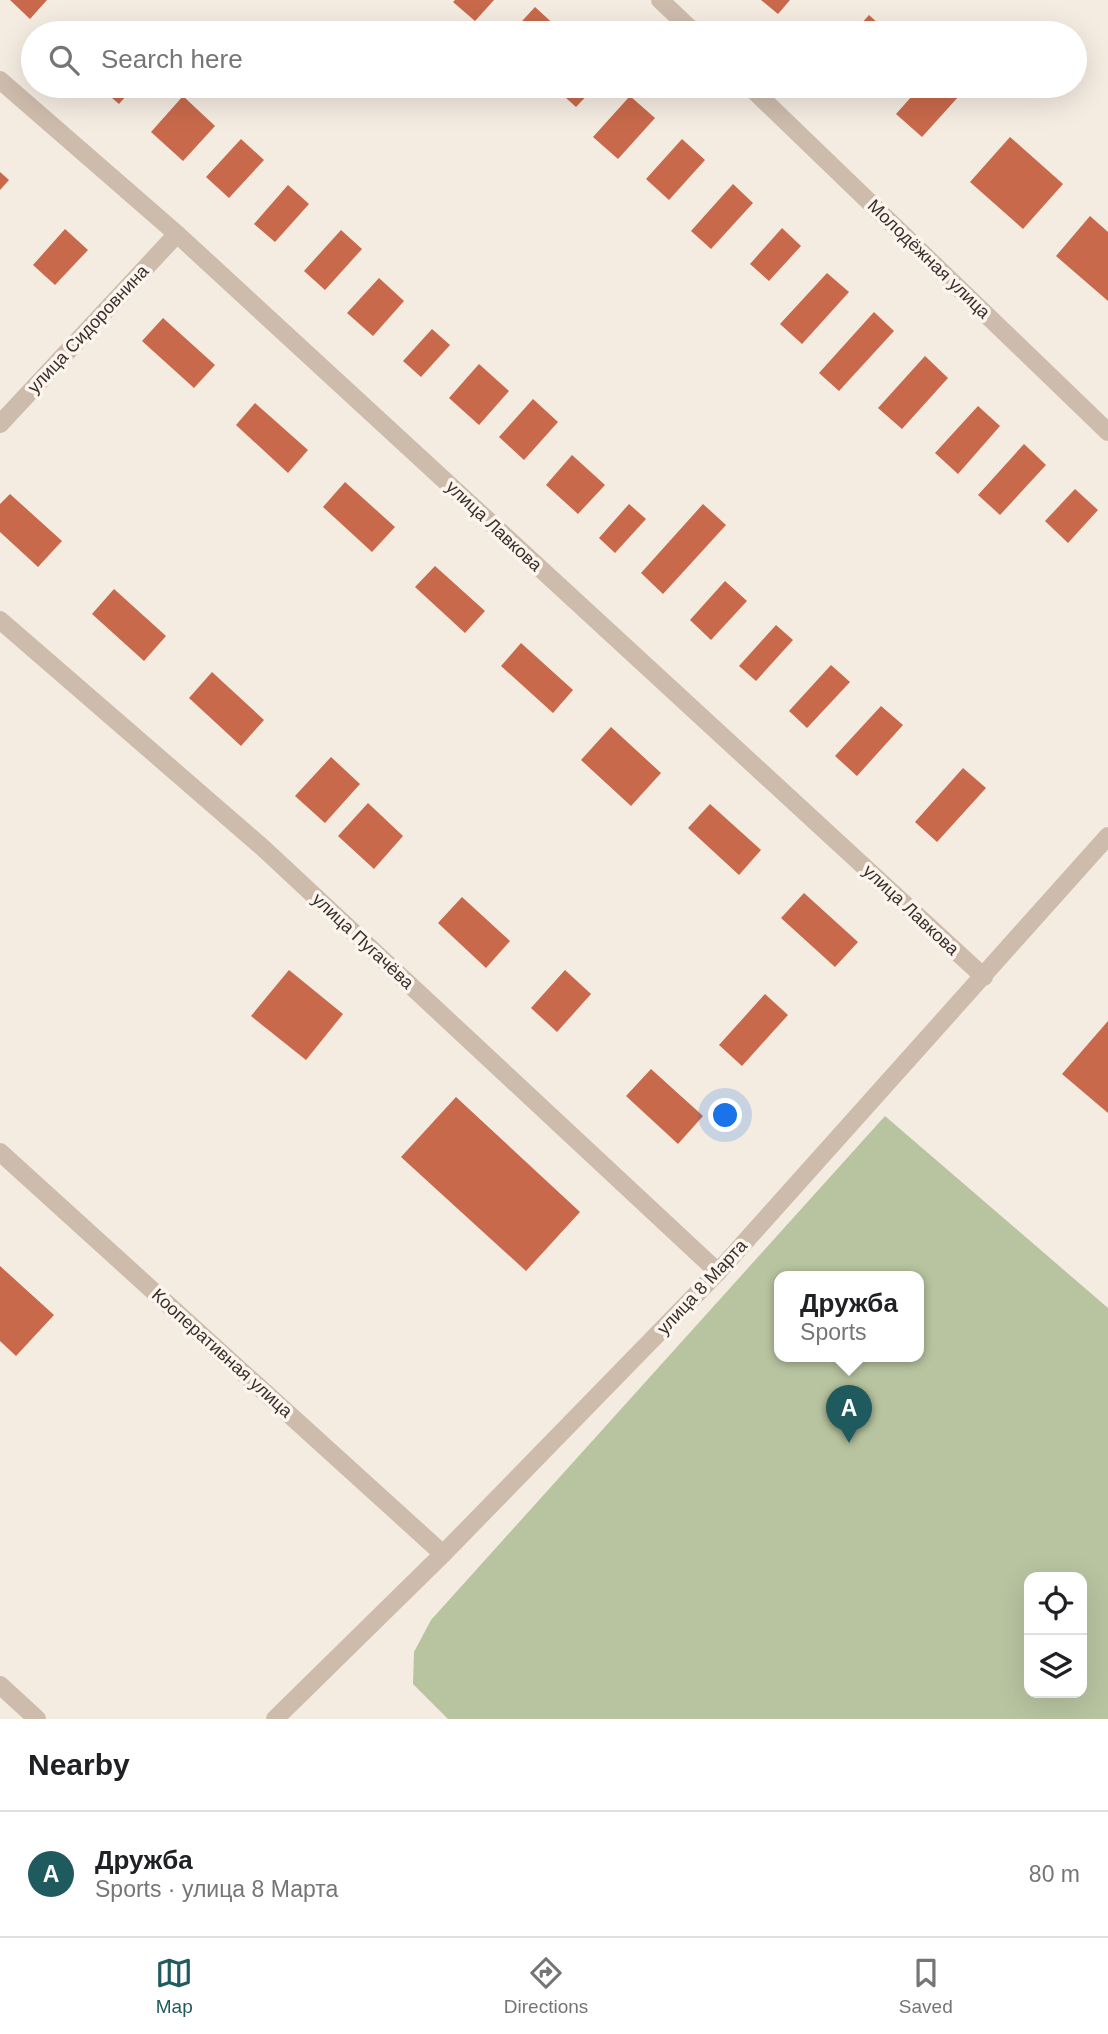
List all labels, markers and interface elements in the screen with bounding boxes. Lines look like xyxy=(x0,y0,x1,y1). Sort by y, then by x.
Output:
search box xyxy=(21,21,1087,98)
icon: search xyxy=(45,41,83,79)
text: Search here xyxy=(101,44,243,74)
street label: Молодёжная улица xyxy=(864,196,995,323)
street label: улица Сидоровнина xyxy=(24,260,153,397)
street label: улица Лавкова xyxy=(442,477,547,576)
street label: улица Лавкова xyxy=(859,861,964,960)
street label: улица Пугачёва xyxy=(308,889,418,994)
your location xyxy=(708,1098,742,1132)
street label: улица 8 Марта xyxy=(653,1235,752,1339)
popup xyxy=(774,1271,924,1362)
street label: Кооперативная улица xyxy=(148,1285,297,1422)
text: Дружба xyxy=(800,1288,898,1318)
text: Sports xyxy=(800,1319,867,1345)
pin: A xyxy=(826,1385,872,1443)
map controls xyxy=(1024,1572,1087,1698)
button: locate xyxy=(1024,1572,1087,1635)
button: layers xyxy=(1024,1635,1087,1698)
text: Nearby xyxy=(28,1748,130,1781)
text: Дружба xyxy=(95,1845,193,1875)
text: A xyxy=(43,1861,59,1887)
text: 80 m xyxy=(1029,1861,1080,1887)
text: Sports · улица 8 Марта xyxy=(95,1876,338,1902)
tab: Map xyxy=(155,1954,193,2018)
tab: Directions xyxy=(504,1954,588,2018)
tab: Saved xyxy=(899,1954,953,2018)

